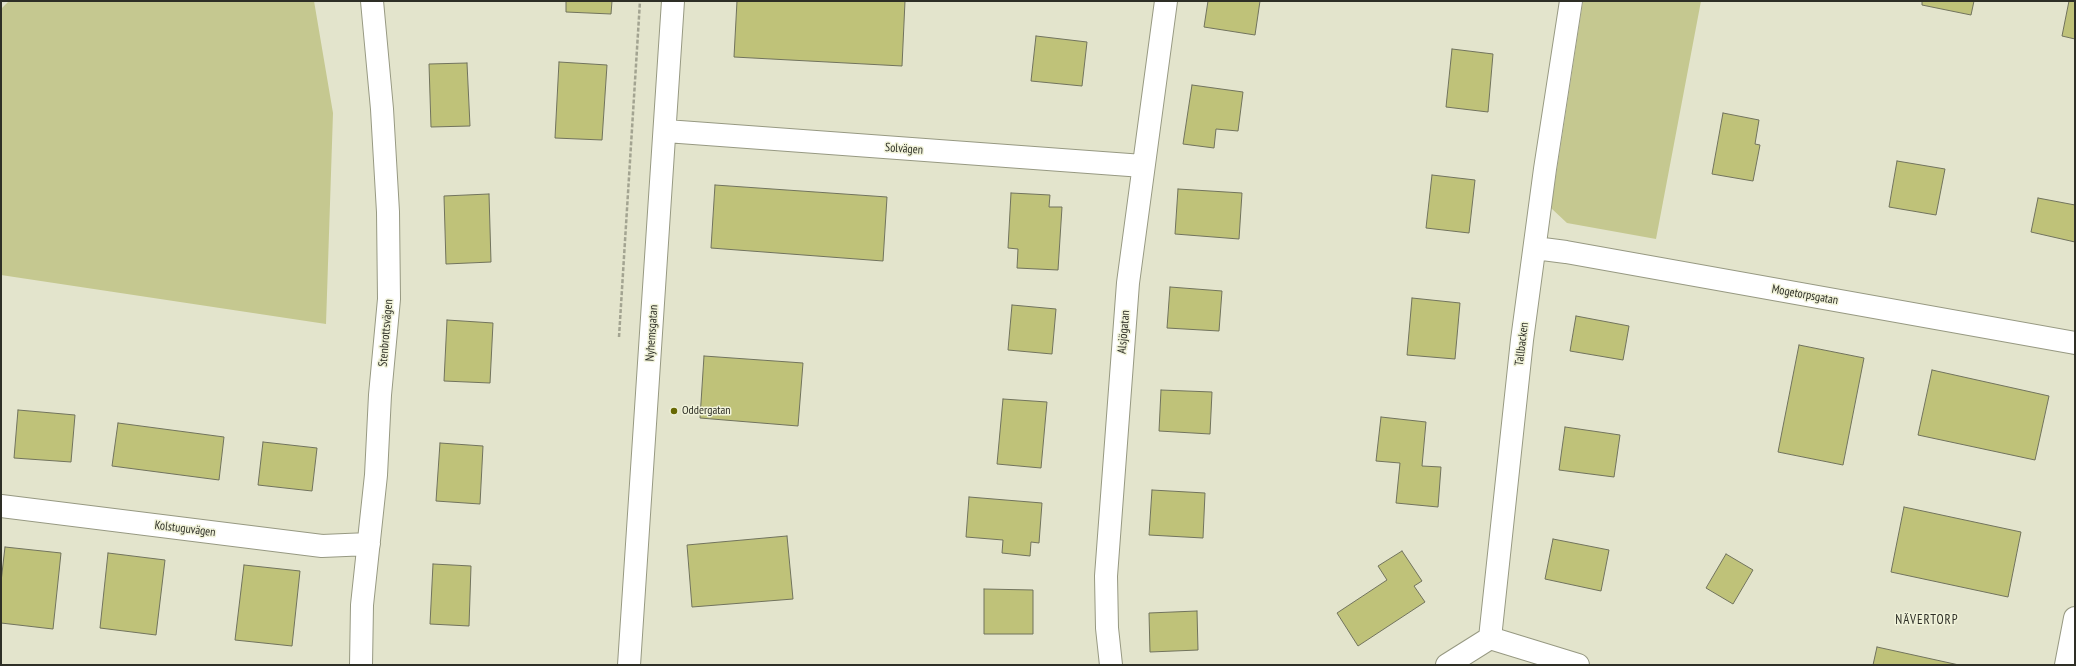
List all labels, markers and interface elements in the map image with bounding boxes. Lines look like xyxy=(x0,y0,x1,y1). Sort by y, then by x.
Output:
street label: Solvägen xyxy=(885,140,923,158)
street label: Mogetorpsgatan xyxy=(1771,282,1839,308)
street label: Stenbrottsvägen xyxy=(376,299,396,367)
street label: Nyhemsgatan xyxy=(643,304,661,362)
street label: Alsjögatan xyxy=(1115,310,1133,354)
street label: Tallbacken xyxy=(1512,321,1532,367)
place label: Oddergatan xyxy=(682,404,731,418)
marker: Oddergatan xyxy=(669,406,679,416)
street label: Kolstuguvägen xyxy=(154,518,216,540)
district label: NÄVERTORP xyxy=(1895,612,1959,628)

